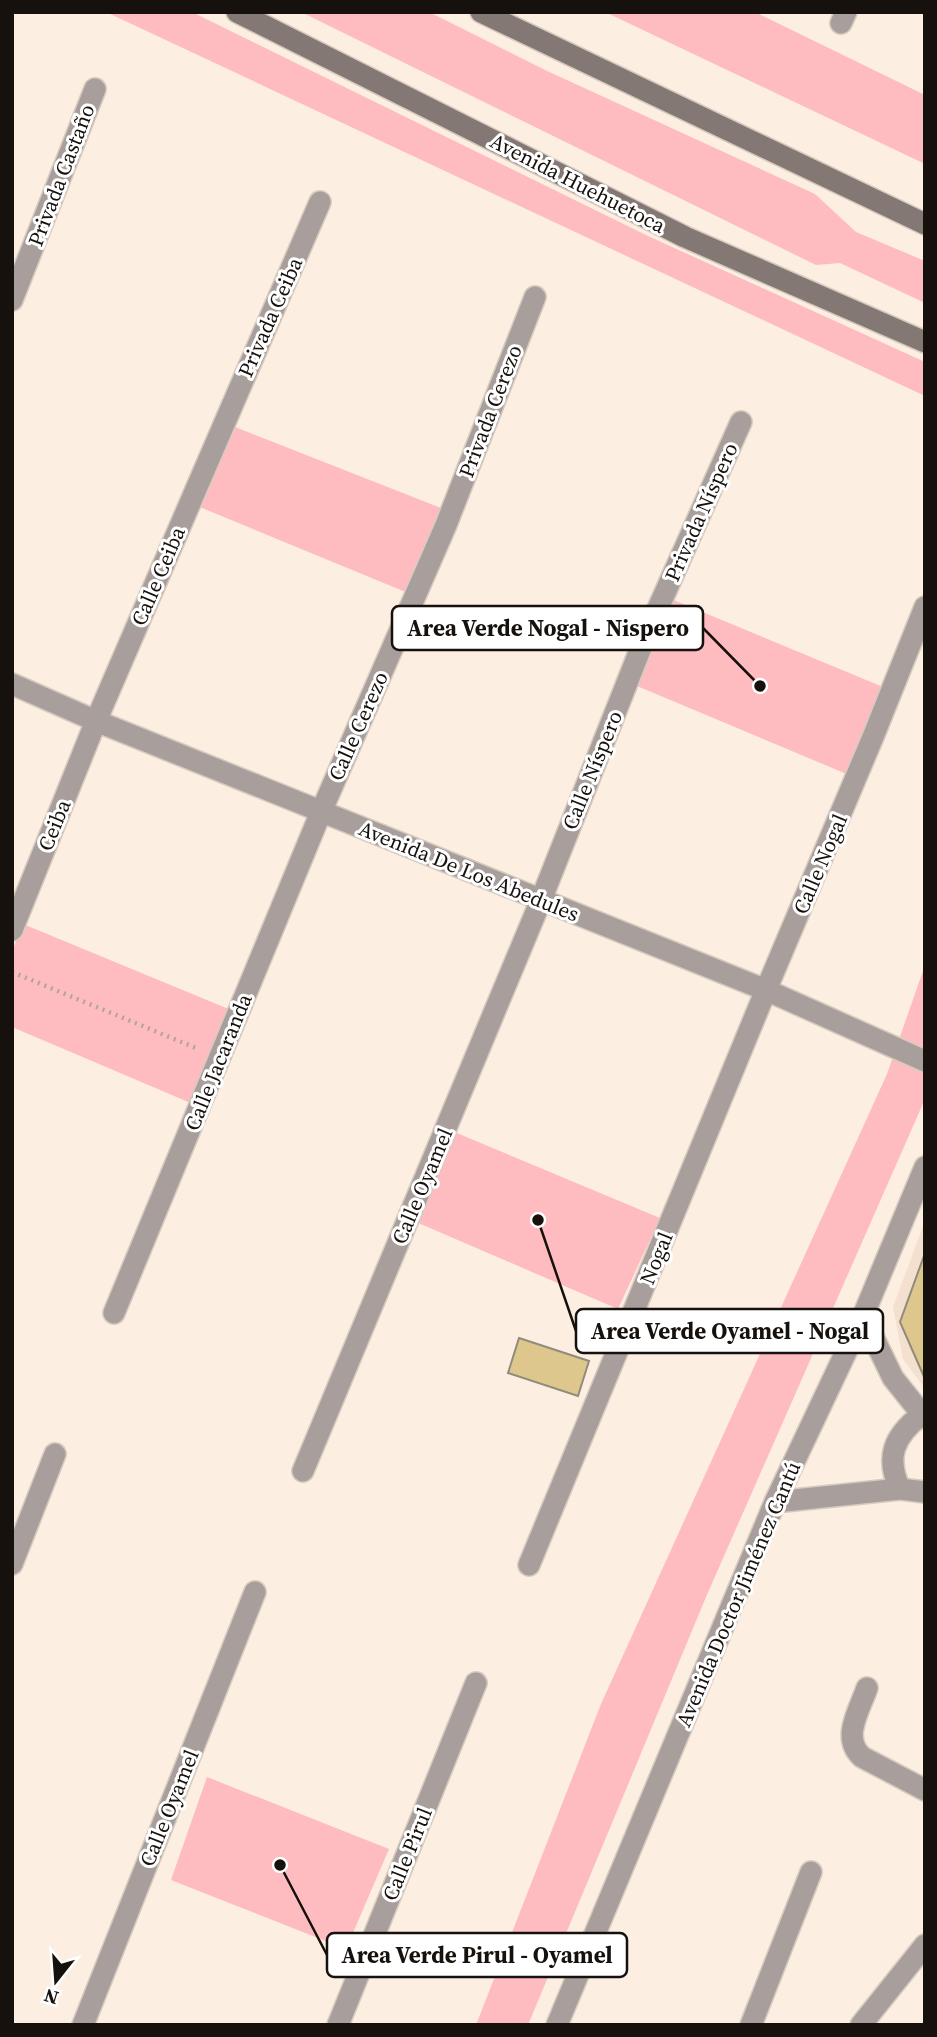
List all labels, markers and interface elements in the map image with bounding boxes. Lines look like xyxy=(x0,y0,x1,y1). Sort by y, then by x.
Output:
street label: Privada Castaño xyxy=(21,100,101,250)
street label: Avenida Huehuetoca xyxy=(485,126,671,240)
street label: Privada Ceiba xyxy=(231,252,309,381)
street label: Privada Cerezo xyxy=(451,341,529,481)
street label: Privada Níspero xyxy=(657,438,745,586)
street label: Calle Ceiba xyxy=(124,522,192,630)
callout: Area Verde Nogal - Nispero xyxy=(392,606,703,650)
text: Area Verde Nogal - Nispero xyxy=(407,612,689,644)
street label: Calle Cerezo xyxy=(321,667,395,785)
street label: Calle Níspero xyxy=(555,706,629,834)
street label: Ceiba xyxy=(31,795,77,855)
street label: Calle Nogal xyxy=(786,809,854,919)
street label: Avenida De Los Abedules xyxy=(355,814,583,928)
street label: Calle Jacaranda xyxy=(177,989,259,1135)
street label: Calle Oyamel xyxy=(385,1123,459,1249)
street label: Nogal xyxy=(632,1227,680,1289)
callout: Area Verde Oyamel - Nogal xyxy=(576,1309,883,1353)
text: Area Verde Oyamel - Nogal xyxy=(591,1315,869,1347)
street label: Avenida Doctor Jiménez Cantú xyxy=(669,1457,807,1731)
street label: Calle Oyamel xyxy=(132,1745,206,1871)
street label: Calle Pirul xyxy=(375,1803,439,1905)
callout: Area Verde Pirul - Oyamel xyxy=(327,1933,627,1977)
text: Area Verde Pirul - Oyamel xyxy=(341,1939,613,1971)
north arrow xyxy=(21,1946,91,2016)
text: N xyxy=(40,1983,61,2012)

